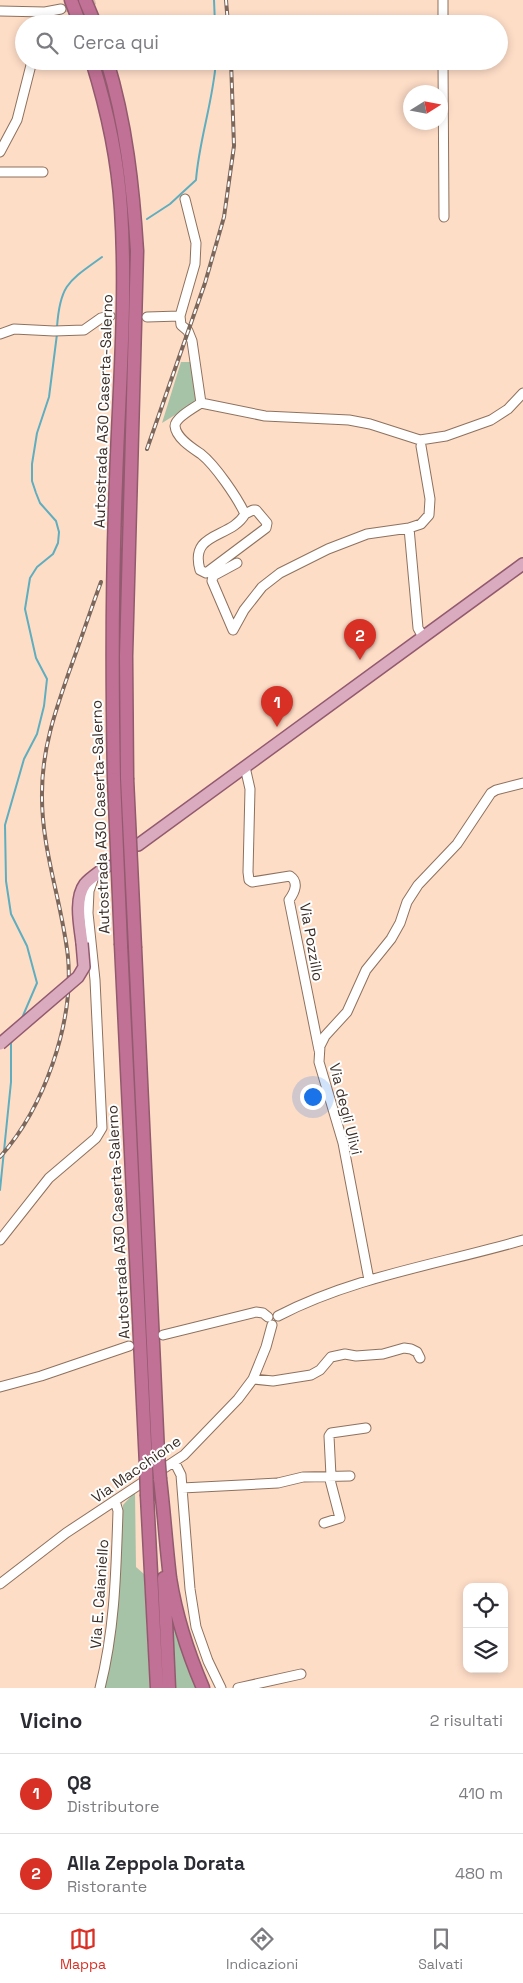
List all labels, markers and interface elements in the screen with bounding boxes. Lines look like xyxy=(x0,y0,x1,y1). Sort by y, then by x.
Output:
search box xyxy=(15,15,508,70)
icon: search xyxy=(33,29,61,57)
text: Cerca qui xyxy=(73,30,159,55)
north arrow xyxy=(403,85,448,130)
street label: Autostrada A30 Caserta-Salerno xyxy=(89,294,117,528)
pin: 2 xyxy=(344,619,376,660)
pin: 1 xyxy=(261,686,293,727)
street label: Autostrada A30 Caserta-Salerno xyxy=(86,700,114,934)
street label: Via Pozzillo xyxy=(296,901,328,983)
street label: Via degli Ulivi xyxy=(325,1061,367,1157)
your location xyxy=(300,1084,326,1110)
street label: Autostrada A30 Caserta-Salerno xyxy=(102,1105,134,1339)
street label: Via Macchione xyxy=(88,1431,185,1507)
street label: Via E. Caianiello xyxy=(86,1538,112,1650)
map controls xyxy=(463,1583,508,1673)
button: locate xyxy=(463,1583,508,1628)
button: layers xyxy=(463,1628,508,1673)
text: Vicino xyxy=(20,1707,82,1734)
text: 2 risultati xyxy=(430,1710,503,1731)
text: Q8 xyxy=(67,1771,91,1796)
text: 1 xyxy=(32,1783,40,1804)
text: 410 m xyxy=(459,1783,503,1804)
text: Distributore xyxy=(67,1796,159,1817)
text: Alla Zeppola Dorata xyxy=(67,1851,245,1876)
text: 2 xyxy=(31,1863,41,1884)
text: 480 m xyxy=(455,1863,503,1884)
text: Ristorante xyxy=(67,1876,147,1897)
tab: Mappa xyxy=(60,1925,106,1973)
tab: Indicazioni xyxy=(226,1925,298,1973)
tab: Salvati xyxy=(418,1925,463,1973)

